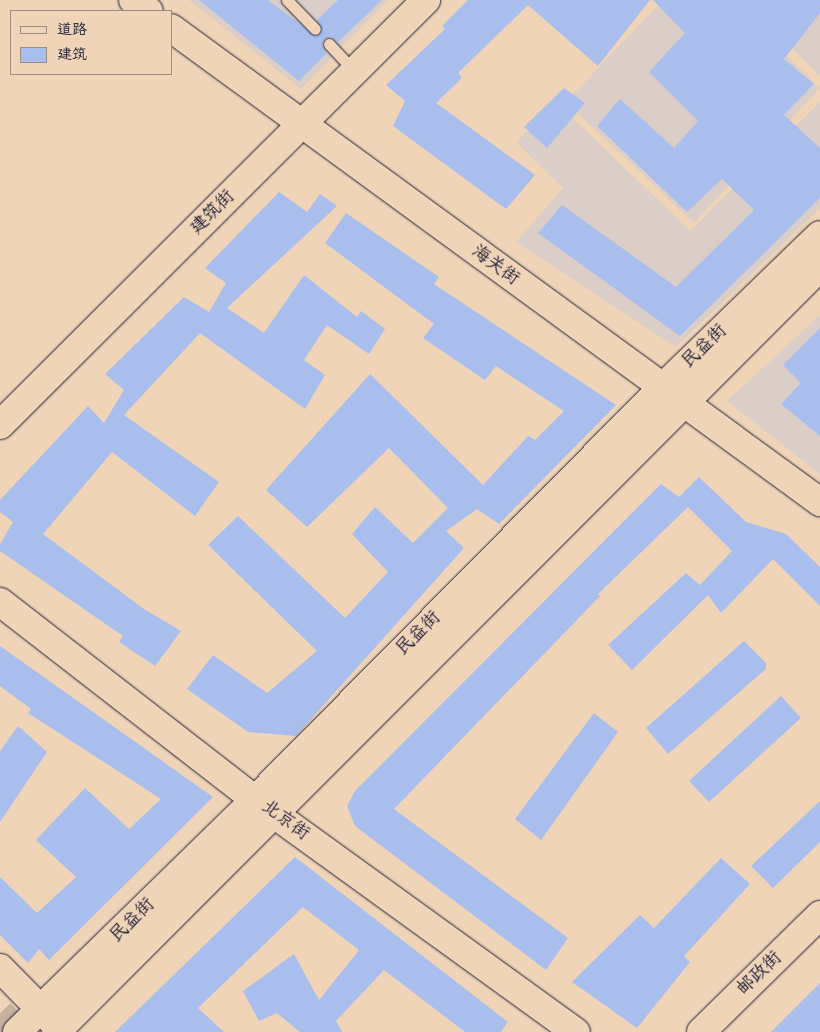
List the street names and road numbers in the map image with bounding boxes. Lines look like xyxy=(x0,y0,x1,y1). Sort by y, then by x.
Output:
street label: 建筑街 xyxy=(186,186,240,240)
street label: 海关街 xyxy=(467,241,523,291)
street label: 民益街 xyxy=(678,320,732,374)
street label: 民益街 xyxy=(392,607,446,661)
street label: 北京街 xyxy=(257,796,313,846)
street label: 民益街 xyxy=(106,894,160,948)
street label: 邮政街 xyxy=(733,947,787,1001)

